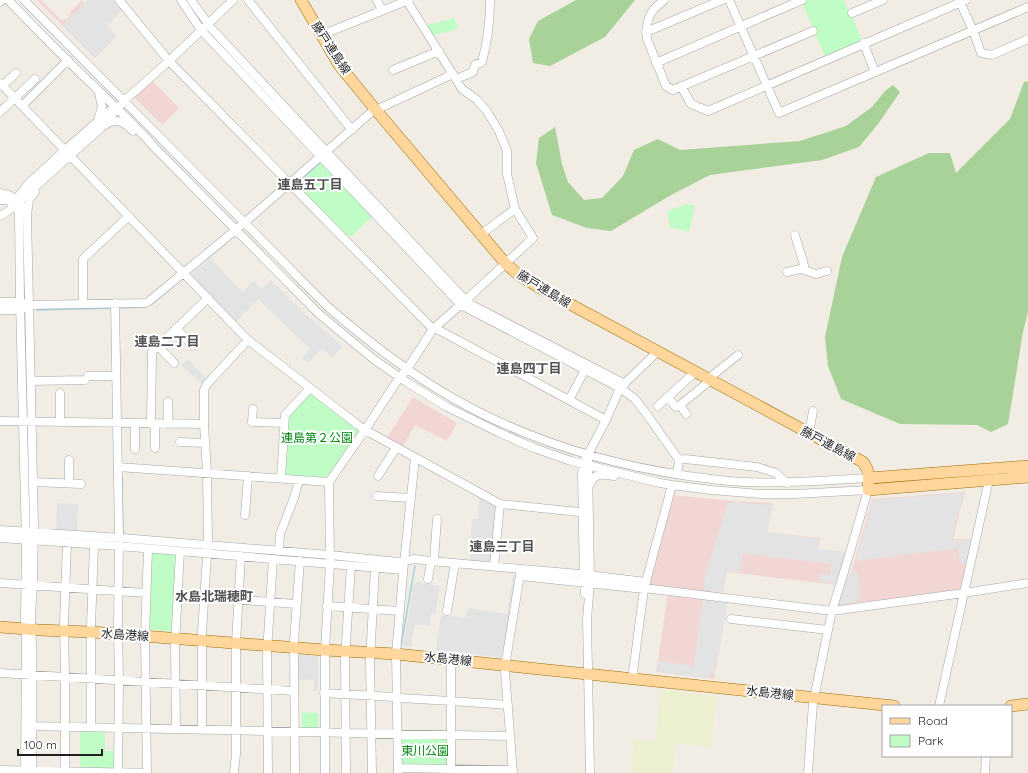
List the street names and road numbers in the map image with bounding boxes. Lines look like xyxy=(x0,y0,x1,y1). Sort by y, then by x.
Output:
street label: 藤戸連島線 xyxy=(309,18,354,77)
street label: 藤戸連島線 xyxy=(515,267,574,310)
street label: 藤戸連島線 xyxy=(798,423,858,464)
street label: 水島港線 xyxy=(101,625,150,644)
street label: 水島港線 xyxy=(423,649,473,668)
street label: 水島港線 xyxy=(745,683,795,702)

